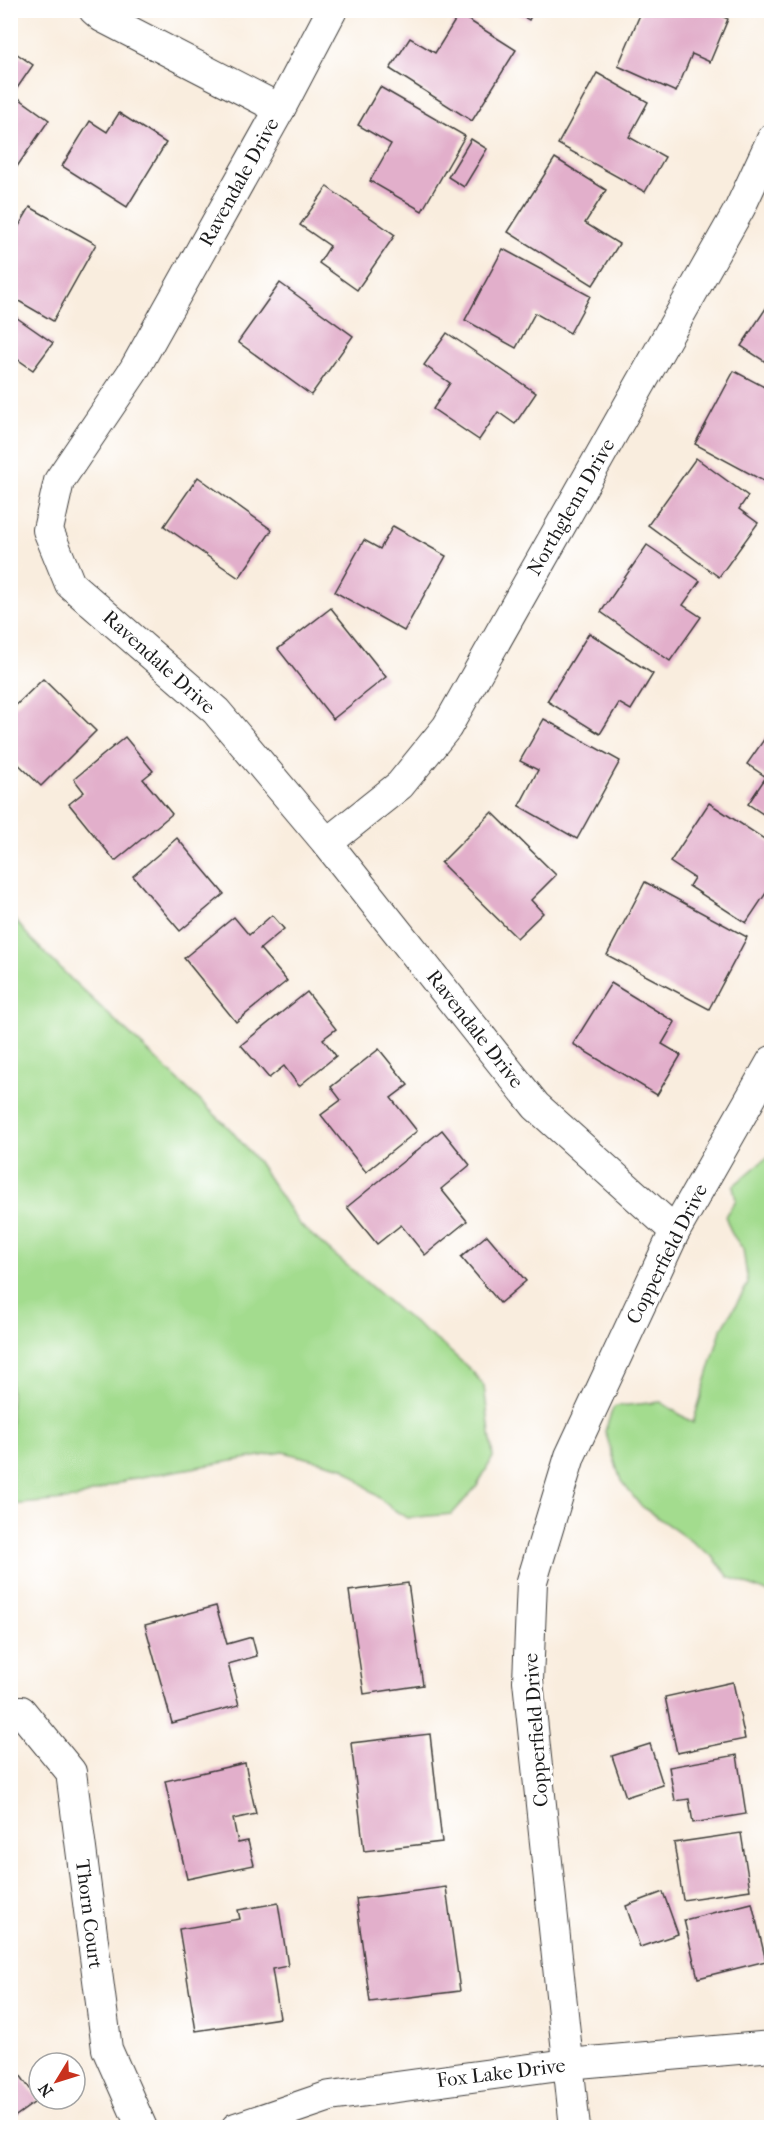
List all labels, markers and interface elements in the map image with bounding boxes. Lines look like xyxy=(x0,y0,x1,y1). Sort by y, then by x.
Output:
street label: Ravendale Drive xyxy=(194,114,284,250)
street label: Northglenn Drive xyxy=(523,434,620,579)
street label: Ravendale Drive xyxy=(98,606,220,719)
street label: Ravendale Drive xyxy=(422,965,528,1093)
street label: Copperfield Drive xyxy=(622,1180,712,1328)
street label: Copperfield Drive xyxy=(519,1652,553,1808)
street label: Thorn Court xyxy=(71,1858,107,1970)
north arrow xyxy=(27,2051,87,2111)
street label: Fox Lake Drive xyxy=(435,2054,567,2092)
text: N xyxy=(34,2079,57,2101)

